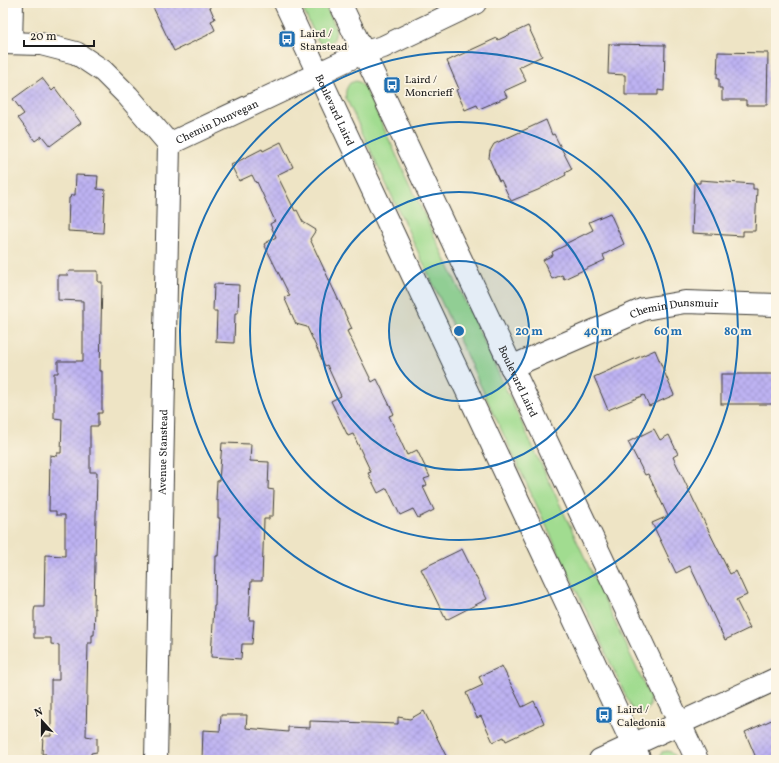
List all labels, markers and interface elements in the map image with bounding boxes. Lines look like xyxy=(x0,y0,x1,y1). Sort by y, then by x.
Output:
scale bar xyxy=(24,22,94,48)
place label: Laird / Stanstead xyxy=(300,27,347,55)
text: 20 m xyxy=(30,29,57,45)
bus stop icon: Laird / Stanstead xyxy=(277,29,297,49)
street label: Boulevard Laird xyxy=(311,72,357,149)
place label: Laird / Moncrieff xyxy=(405,73,454,101)
bus stop icon: Laird / Moncrieff xyxy=(382,75,402,95)
street label: Chemin Dunvegan xyxy=(174,97,262,149)
street label: Chemin Dunsmuir xyxy=(628,296,719,323)
centre of rings xyxy=(452,324,466,338)
text: 20 m xyxy=(515,324,543,340)
text: 40 m xyxy=(584,324,613,340)
text: 60 m xyxy=(654,324,682,340)
text: 80 m xyxy=(724,324,752,340)
street label: Boulevard Laird xyxy=(494,343,540,420)
street label: Avenue Stanstead xyxy=(156,409,172,495)
north arrow xyxy=(22,701,62,741)
place label: Laird / Caledonia xyxy=(617,703,666,731)
text: N xyxy=(33,705,45,721)
bus stop icon: Laird / Caledonia xyxy=(594,705,614,725)

